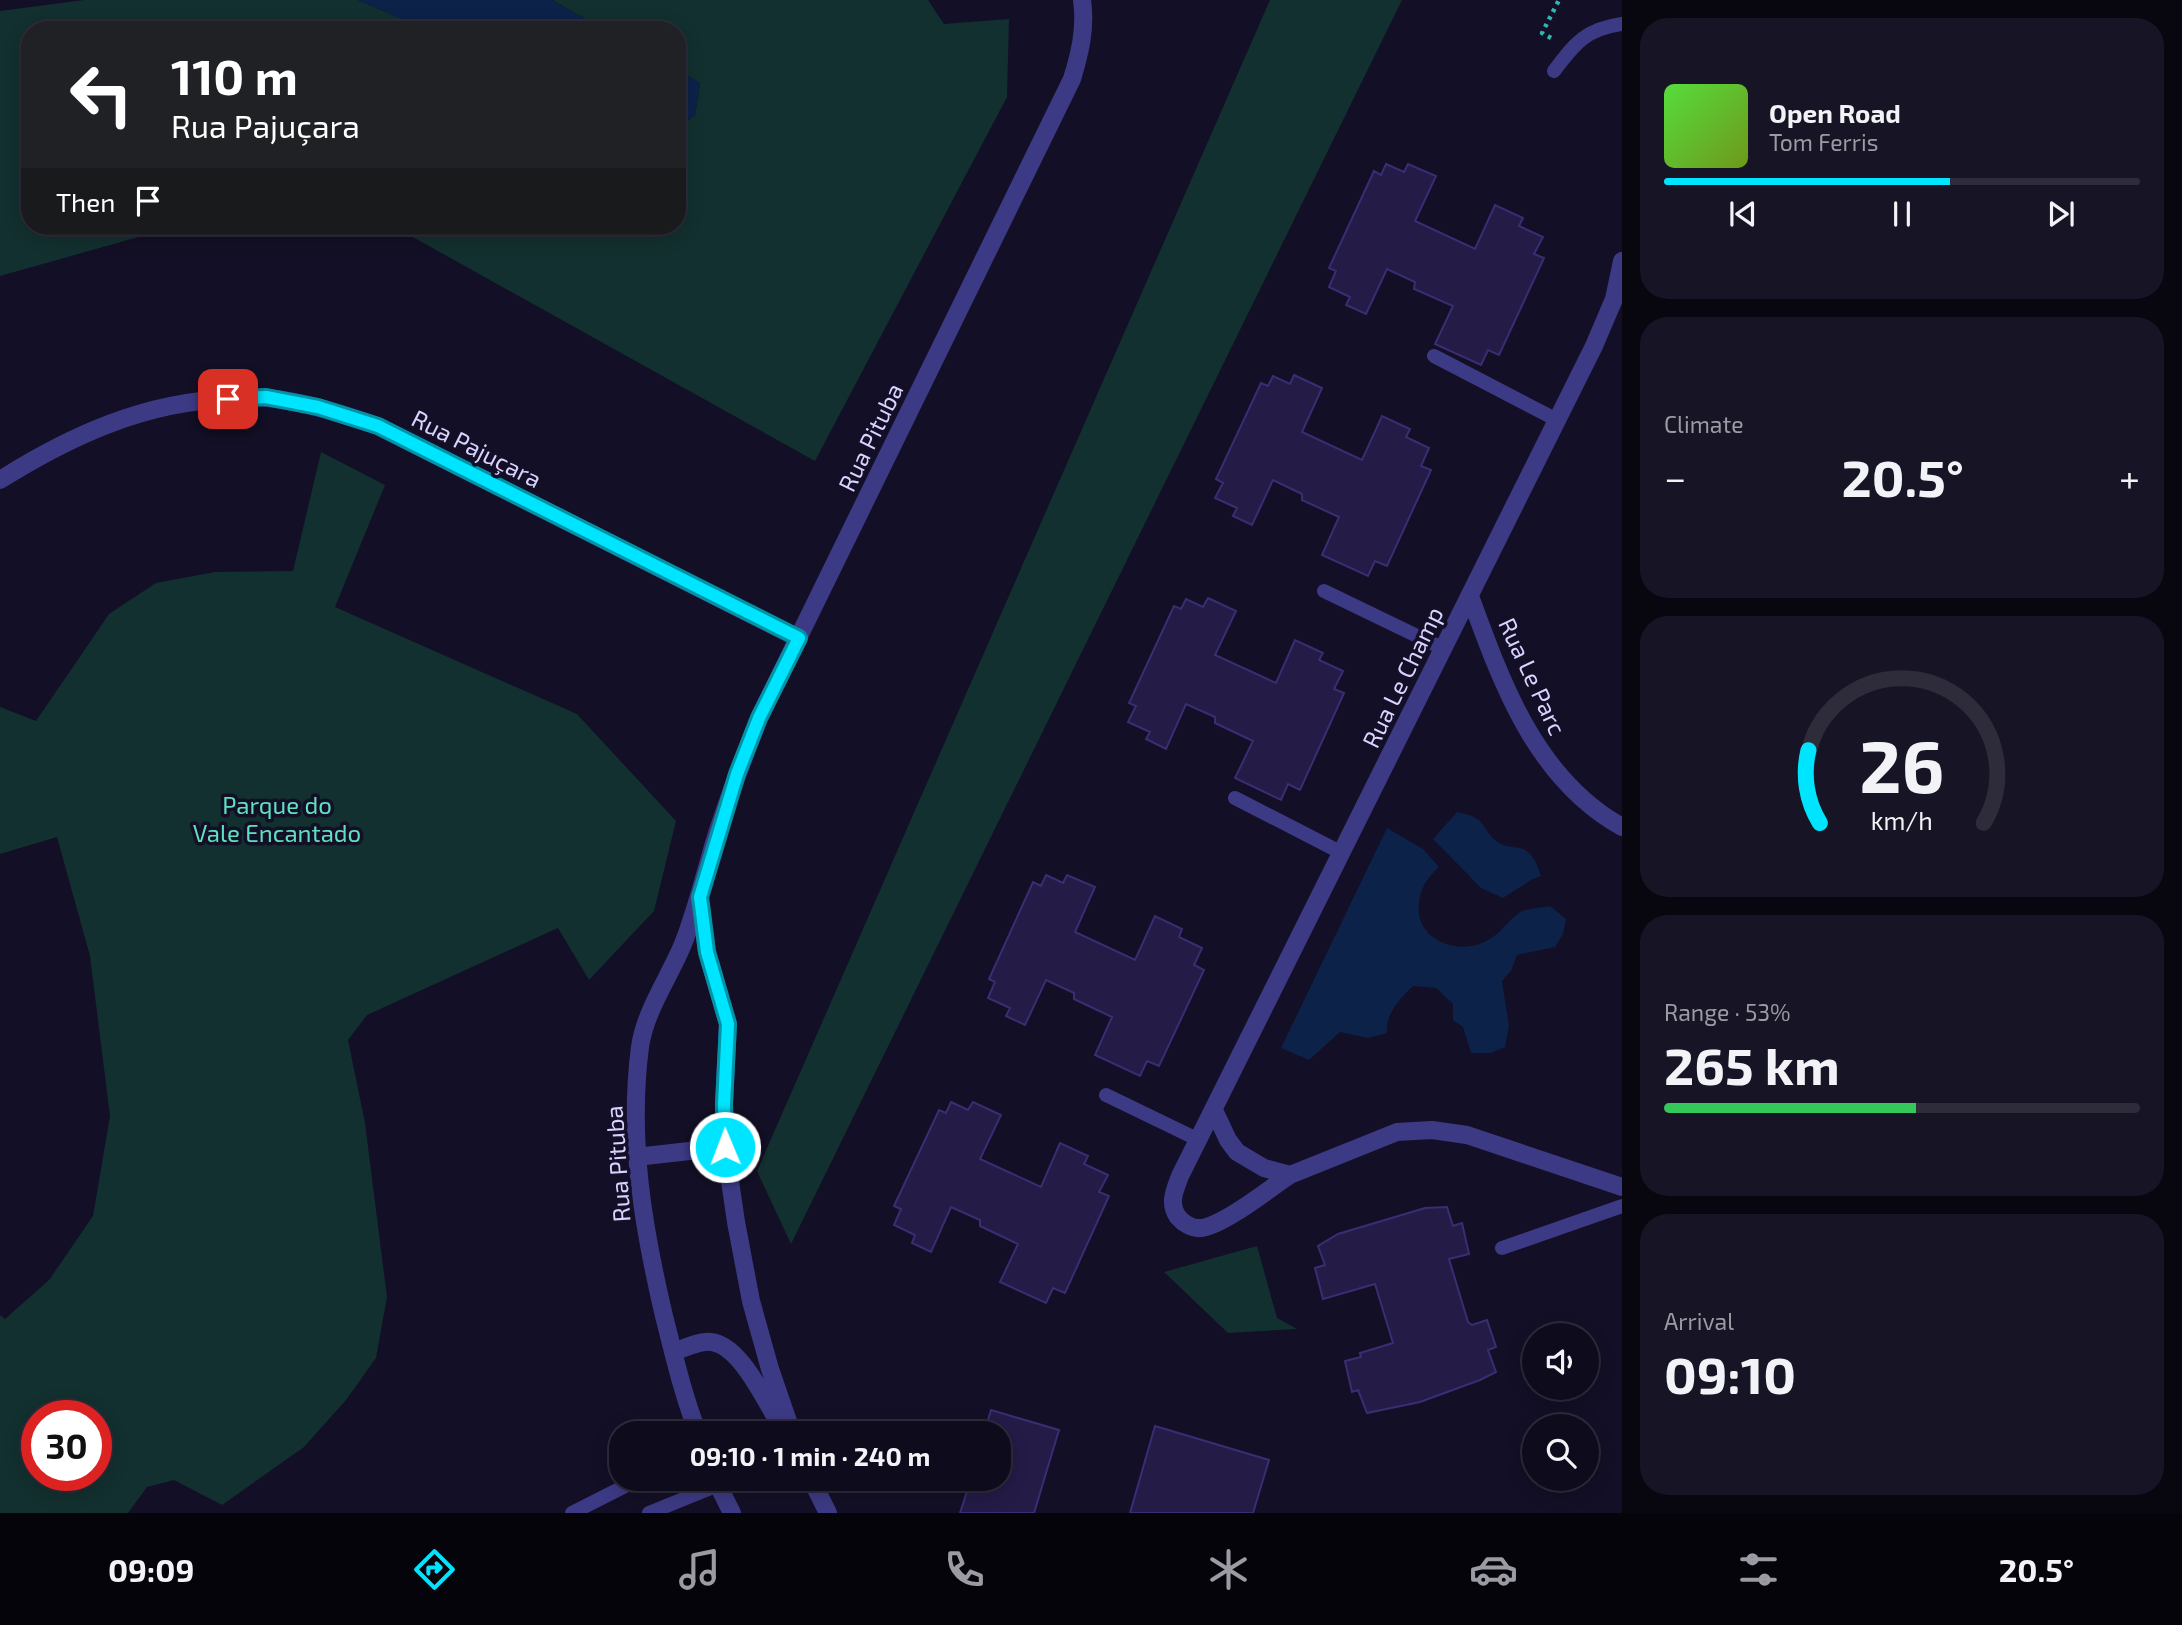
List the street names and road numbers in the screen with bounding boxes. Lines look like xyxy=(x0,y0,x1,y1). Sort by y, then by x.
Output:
street label: Rua Pituba xyxy=(831,378,909,496)
street label: Rua Pajuçara xyxy=(407,403,547,494)
street label: Rua Le Champ xyxy=(1355,602,1449,752)
street label: Rua Le Parc xyxy=(1493,613,1573,739)
street label: Rua Pituba xyxy=(598,1105,636,1223)

